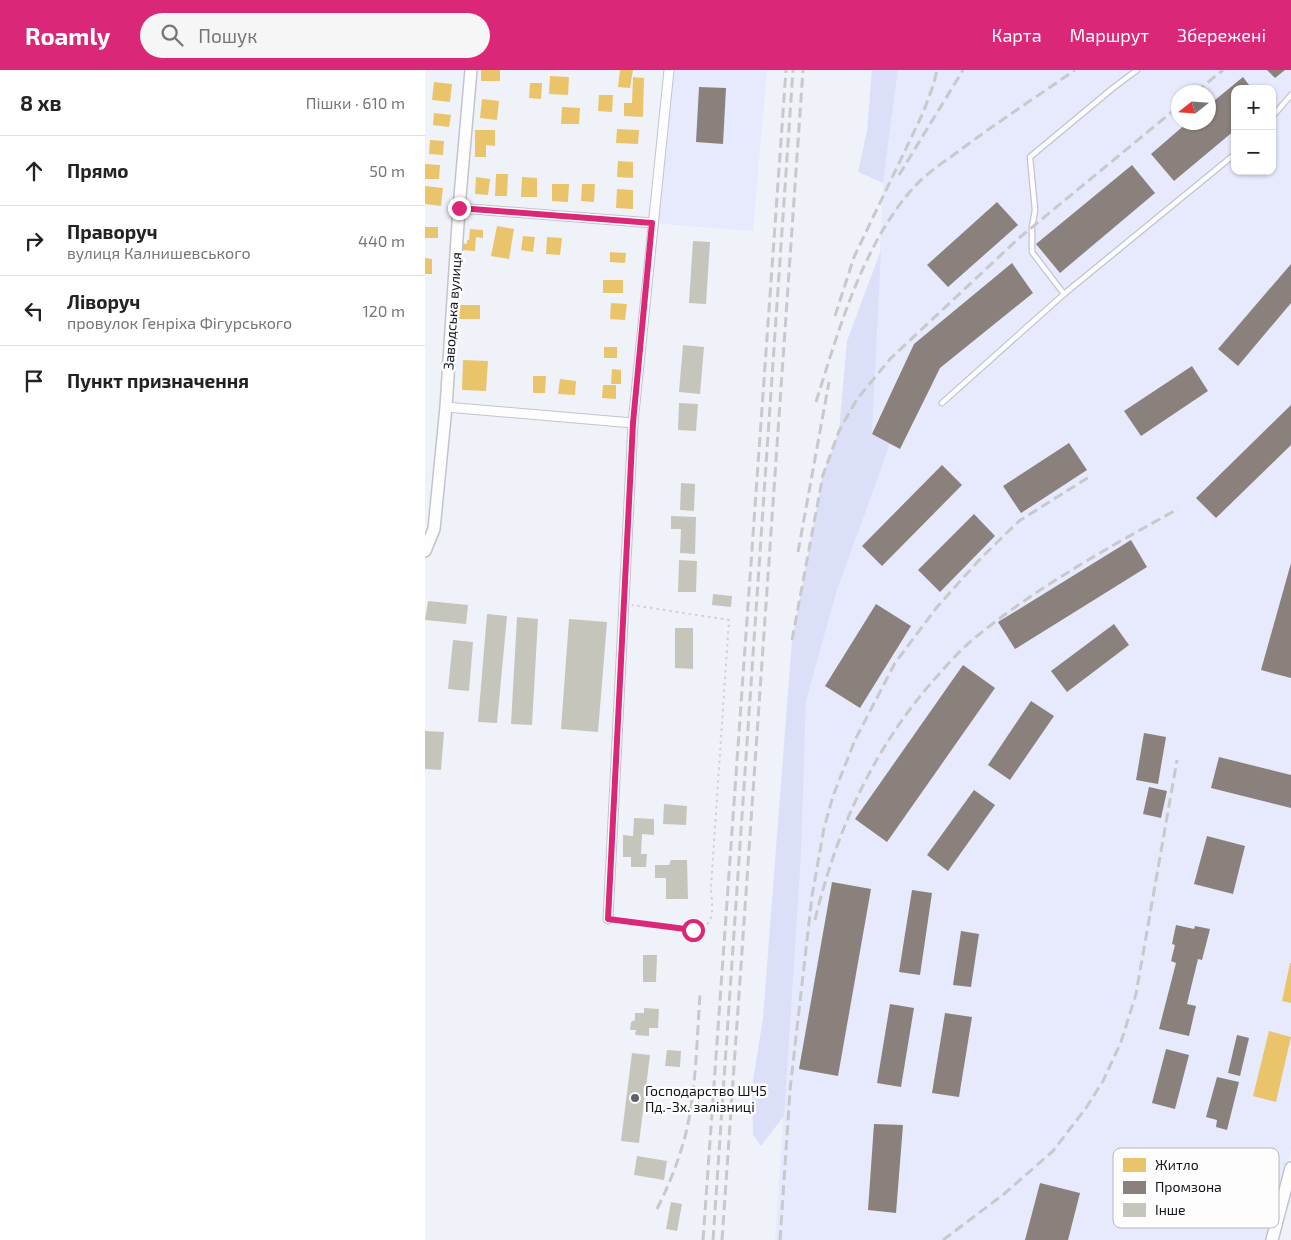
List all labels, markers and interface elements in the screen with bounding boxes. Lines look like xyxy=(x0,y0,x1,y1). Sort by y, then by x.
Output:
search box xyxy=(140,13,490,58)
text: Roamly xyxy=(25,21,110,50)
icon: search xyxy=(158,21,186,49)
text: Пошук xyxy=(198,24,257,47)
text: Карта xyxy=(992,24,1042,46)
text: Маршрут xyxy=(1070,24,1149,46)
text: Збережені xyxy=(1177,24,1266,46)
north arrow xyxy=(1171,85,1216,130)
map controls xyxy=(1231,85,1276,175)
button: + xyxy=(1231,85,1276,130)
text: 8 хв xyxy=(20,90,62,115)
text: Пішки · 610 m xyxy=(306,93,405,112)
button: − xyxy=(1231,130,1276,175)
icon: ahead xyxy=(20,157,48,185)
text: Прямо xyxy=(67,159,129,182)
text: 50 m xyxy=(369,161,405,180)
route end xyxy=(448,197,471,220)
text: Праворуч xyxy=(67,220,158,243)
icon: right xyxy=(20,227,48,255)
text: 440 m xyxy=(358,231,405,250)
text: вулиця Калнишевського xyxy=(67,243,251,262)
street label: Заводська вулиця xyxy=(439,251,465,371)
text: Ліворуч xyxy=(67,290,140,313)
icon: left xyxy=(20,297,48,325)
text: 120 m xyxy=(362,301,405,320)
text: провулок Генріха Фігурського xyxy=(67,313,292,332)
icon: arrive xyxy=(20,367,48,395)
text: Пункт призначення xyxy=(67,369,249,392)
route start xyxy=(682,919,705,942)
place label: Господарство ШЧ5 Пд.-Зх. залізниці xyxy=(645,1082,767,1115)
marker: Господарство ШЧ5 Пд.-Зх. залізниці xyxy=(629,1092,641,1104)
legend xyxy=(1113,1148,1279,1228)
text: Житло xyxy=(1155,1156,1199,1173)
text: Промзона xyxy=(1155,1178,1222,1195)
text: Інше xyxy=(1155,1201,1186,1218)

